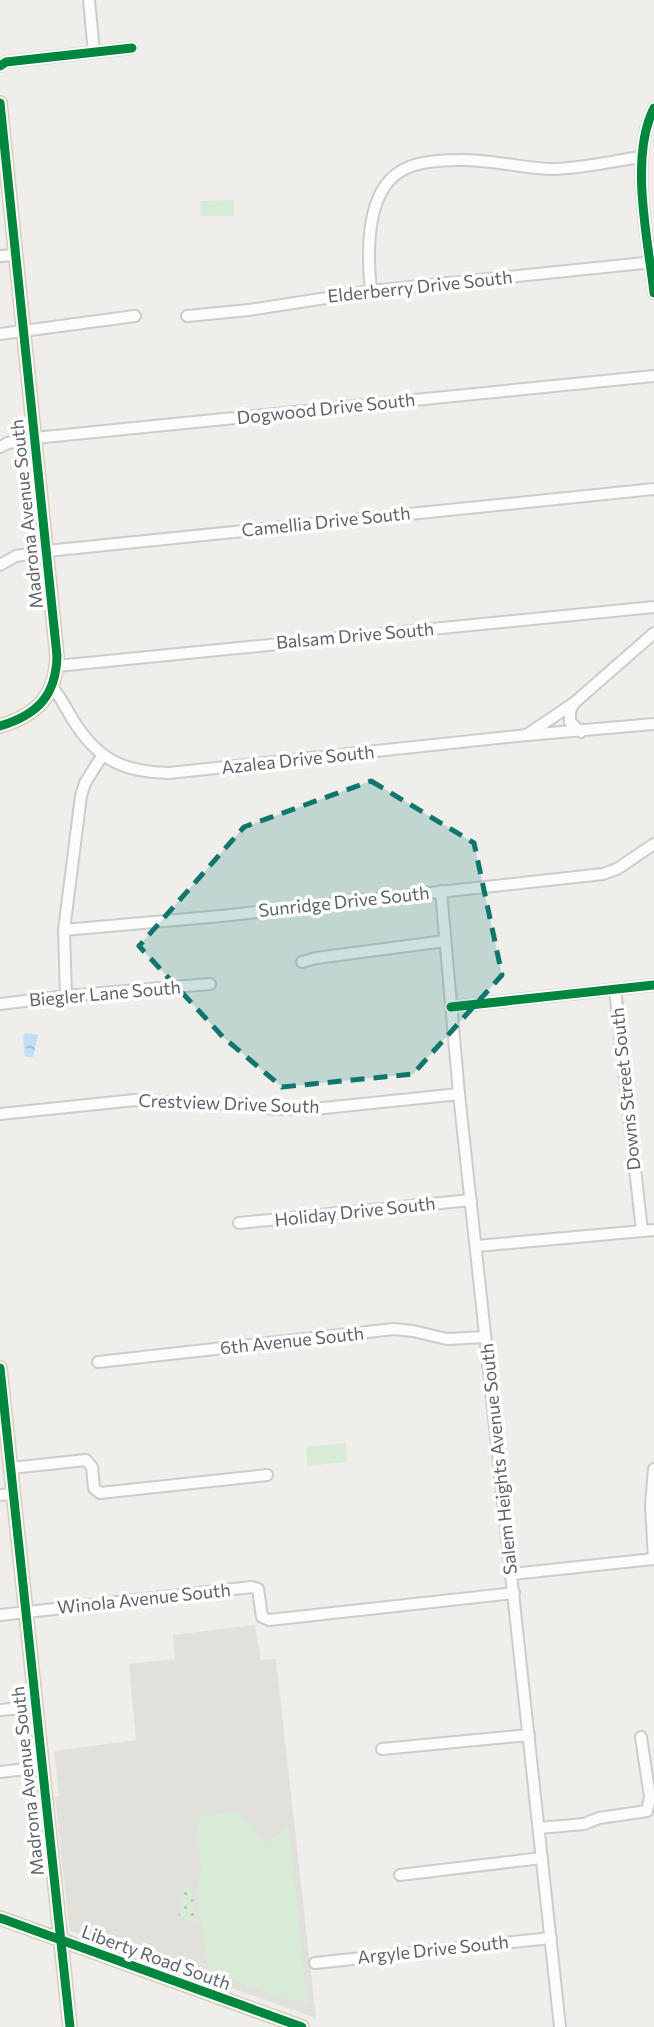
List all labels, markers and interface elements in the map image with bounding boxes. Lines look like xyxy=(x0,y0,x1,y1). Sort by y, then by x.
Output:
street label: Elderberry Drive South xyxy=(326,265,513,307)
street label: Dogwood Drive South xyxy=(236,388,416,428)
street label: Madrona Avenue South xyxy=(5,418,47,610)
street label: Camellia Drive South xyxy=(240,501,411,541)
street label: Balsam Drive South xyxy=(275,617,435,653)
street label: Azalea Drive South xyxy=(220,740,375,778)
street label: Sunridge Drive South xyxy=(257,881,430,921)
street label: Biegler Lane South xyxy=(28,975,182,1011)
street label: Downs Street South xyxy=(606,1007,644,1172)
street label: Crestview Drive South xyxy=(138,1089,320,1117)
street label: Holiday Drive South xyxy=(273,1192,437,1230)
street label: 6th Avenue South xyxy=(219,1322,365,1359)
street label: Salem Heights Avenue South xyxy=(475,1342,521,1576)
street label: Winola Avenue South xyxy=(56,1578,232,1618)
street label: Madrona Avenue South xyxy=(6,1685,48,1877)
street label: Liberty Road South xyxy=(79,1920,234,1994)
street label: Argyle Drive South xyxy=(356,1930,510,1968)

